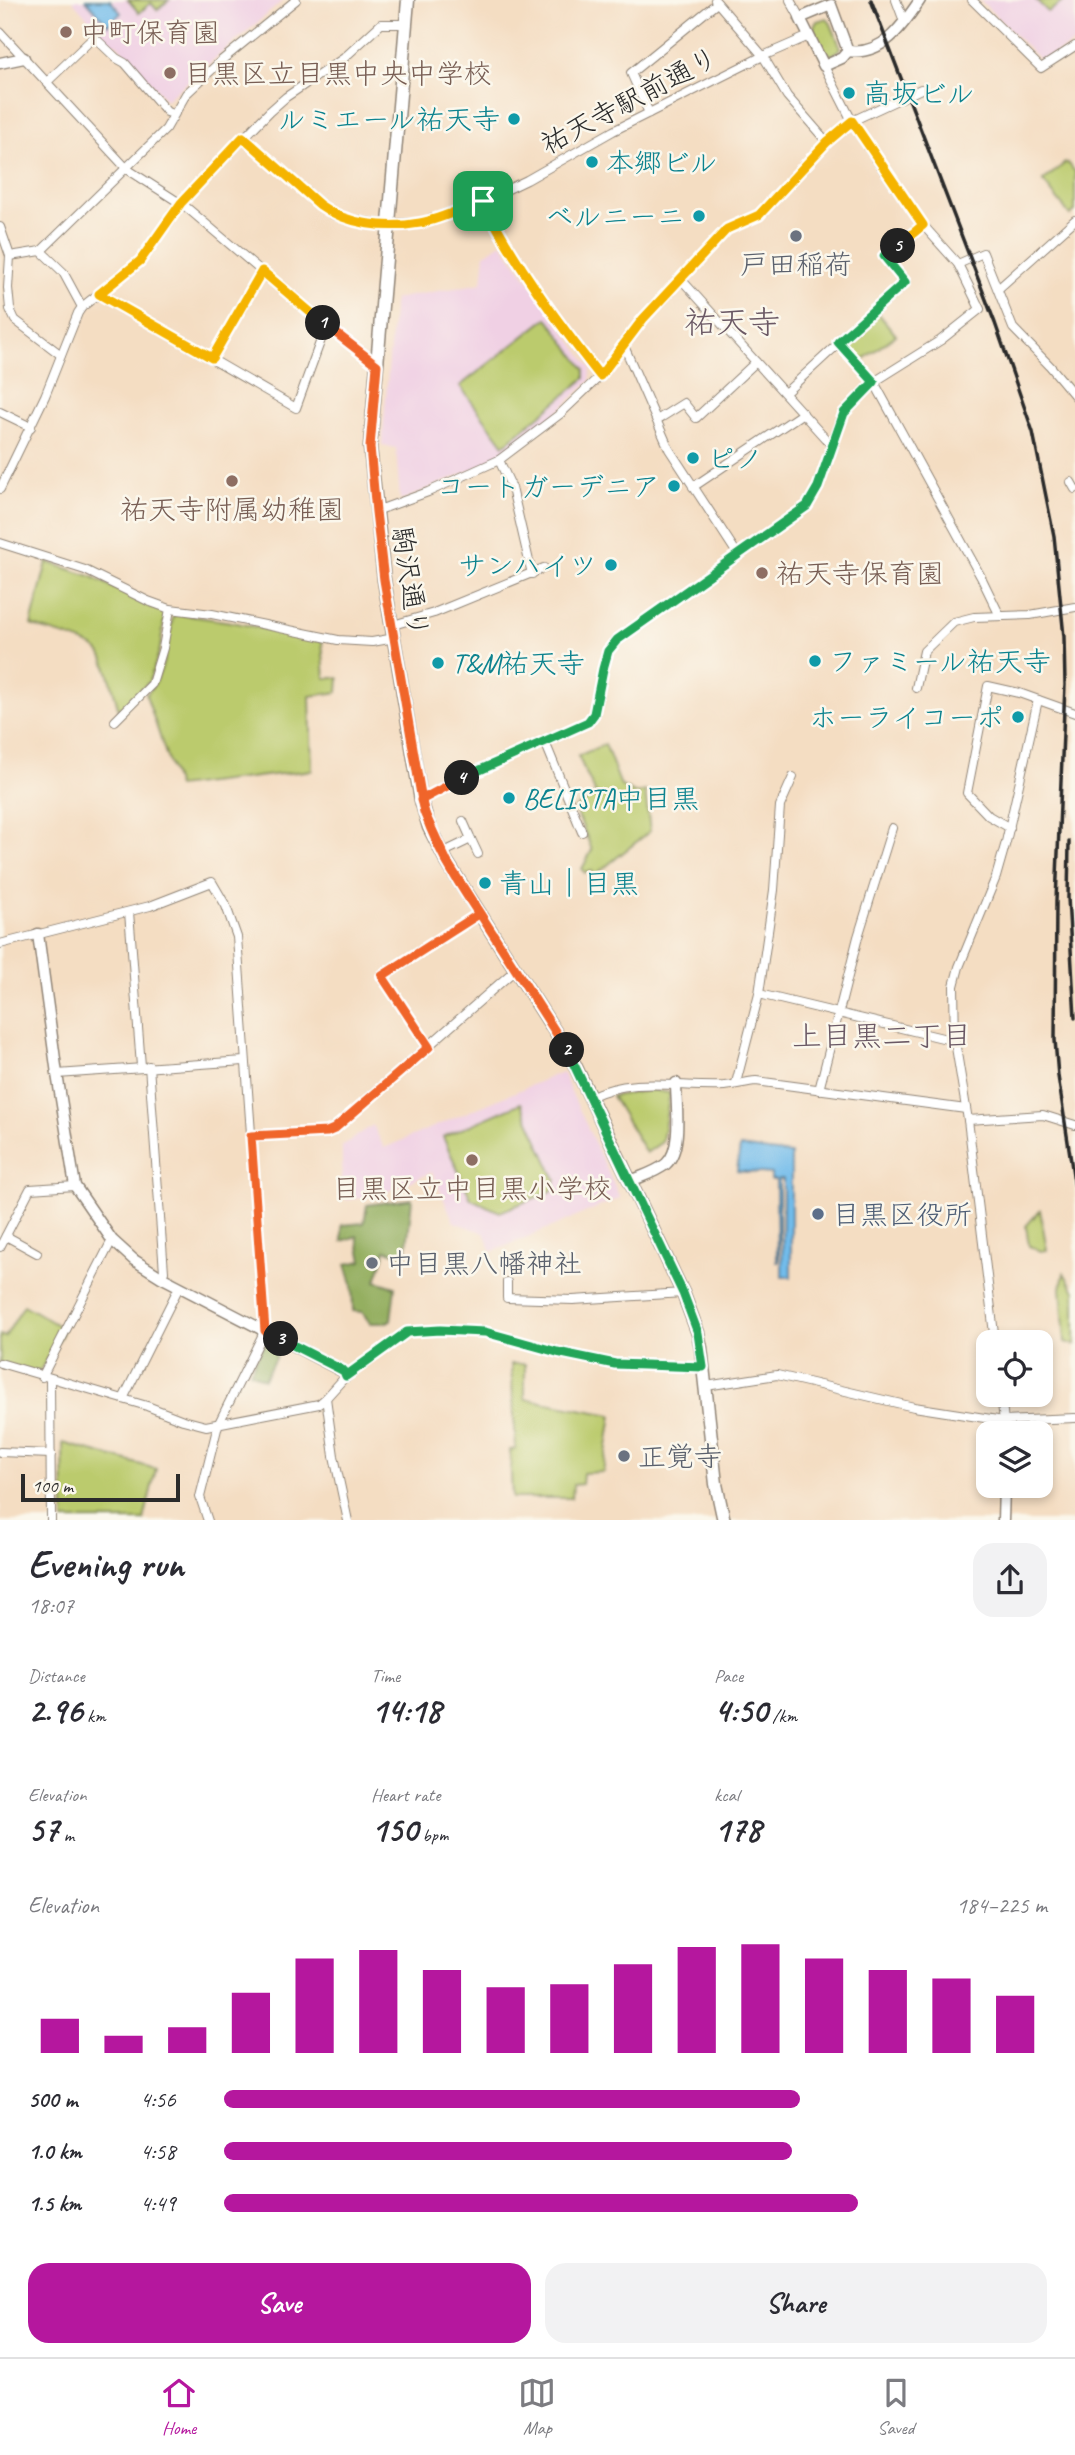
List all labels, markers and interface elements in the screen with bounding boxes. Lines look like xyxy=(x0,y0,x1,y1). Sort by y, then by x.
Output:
place label: 中町保育園 xyxy=(80,15,220,50)
marker: 中町保育園 xyxy=(58,24,74,40)
street label: 祐天寺駅前通り xyxy=(534,39,724,162)
place label: 目黒区立目黒中央中学校 xyxy=(184,56,492,91)
marker: 目黒区立目黒中央中学校 xyxy=(162,65,178,81)
place label: 高坂ビル xyxy=(863,76,974,111)
marker: 高坂ビル xyxy=(841,85,857,101)
place label: ルミエール祐天寺 xyxy=(278,102,500,137)
marker: ルミエール祐天寺 xyxy=(506,111,522,127)
place label: 本郷ビル xyxy=(606,145,717,180)
marker: 本郷ビル xyxy=(584,154,600,170)
pin xyxy=(453,171,513,231)
icon: arrive xyxy=(464,182,502,220)
place label: ベルニーニ xyxy=(546,199,685,234)
marker: ベルニーニ xyxy=(691,208,707,224)
marker: 戸田稲荷 xyxy=(788,228,804,244)
pin: 5 xyxy=(880,229,916,264)
text: 5 xyxy=(893,233,902,257)
place label: 戸田稲荷 xyxy=(740,247,852,282)
district label: 祐天寺 xyxy=(684,302,780,343)
pin: 1 xyxy=(306,306,340,340)
text: 1 xyxy=(318,310,327,334)
place label: ピノ xyxy=(707,441,763,476)
marker: ピノ xyxy=(685,450,701,466)
place label: コートガーデニア xyxy=(437,469,660,504)
marker: 祐天寺附属幼稚園 xyxy=(224,473,240,489)
marker: コートガーデニア xyxy=(666,478,682,494)
place label: 祐天寺附属幼稚園 xyxy=(120,492,344,527)
street label: 駒沢通り xyxy=(384,524,437,640)
place label: サンハイツ xyxy=(458,548,597,583)
place label: 祐天寺保育園 xyxy=(776,556,944,591)
marker: サンハイツ xyxy=(603,557,619,573)
marker: 祐天寺保育園 xyxy=(754,565,770,581)
place label: ファミール祐天寺 xyxy=(829,644,1051,679)
place label: T&M祐天寺 xyxy=(452,646,585,681)
marker: ファミール祐天寺 xyxy=(807,653,823,669)
marker: T&M祐天寺 xyxy=(430,655,446,671)
place label: ホーライコーポ xyxy=(809,700,1004,735)
marker: ホーライコーポ xyxy=(1010,709,1026,725)
pin: 4 xyxy=(444,760,480,796)
text: 4 xyxy=(457,765,466,789)
place label: BELISTA中目黒 xyxy=(523,781,699,816)
marker: BELISTA中目黒 xyxy=(501,790,517,806)
place label: 青山｜目黒 xyxy=(499,866,639,901)
marker: 青山｜目黒 xyxy=(477,875,493,891)
district label: 上目黒二丁目 xyxy=(792,1017,972,1055)
pin: 2 xyxy=(550,1032,584,1068)
text: 2 xyxy=(562,1037,571,1061)
marker: 目黒区立中目黒小学校 xyxy=(464,1152,480,1168)
place label: 目黒区立中目黒小学校 xyxy=(332,1171,612,1206)
place label: 目黒区役所 xyxy=(832,1197,972,1232)
marker: 目黒区役所 xyxy=(810,1206,826,1222)
place label: 中目黒八幡神社 xyxy=(386,1246,582,1281)
marker: 中目黒八幡神社 xyxy=(364,1255,380,1271)
pin: 3 xyxy=(264,1322,298,1356)
text: 3 xyxy=(276,1326,285,1350)
map controls xyxy=(976,1330,1053,1498)
button: locate xyxy=(976,1330,1053,1407)
button: layers xyxy=(976,1421,1053,1498)
place label: 正覚寺 xyxy=(638,1439,722,1474)
marker: 正覚寺 xyxy=(616,1448,632,1464)
scale bar xyxy=(21,1472,180,1503)
text: 100 m xyxy=(32,1474,73,1498)
text: Evening run xyxy=(28,1541,184,1588)
button: share xyxy=(973,1543,1047,1617)
text: 18:07 xyxy=(28,1591,74,1620)
text: Distance xyxy=(28,1664,85,1688)
text: Time xyxy=(371,1664,400,1688)
text: Pace xyxy=(714,1664,743,1688)
text: 2.96 xyxy=(28,1688,83,1733)
text: 14:18 xyxy=(371,1688,441,1733)
text: 4:50 xyxy=(714,1688,768,1733)
text: km xyxy=(83,1704,106,1728)
text: /km xyxy=(768,1704,797,1728)
text: Elevation xyxy=(28,1783,86,1807)
text: Heart rate xyxy=(371,1783,440,1807)
text: kcal xyxy=(714,1783,739,1807)
text: 57 xyxy=(28,1807,59,1852)
text: 150 xyxy=(371,1807,418,1852)
text: 178 xyxy=(714,1807,761,1852)
text: m xyxy=(59,1823,74,1847)
text: bpm xyxy=(418,1823,448,1847)
text: Elevation xyxy=(28,1891,99,1920)
text: 184–225 m xyxy=(956,1891,1047,1920)
text: 500 m xyxy=(28,2085,77,2114)
text: 4:56 xyxy=(140,2085,176,2114)
text: 1.0 km xyxy=(28,2137,82,2166)
text: 4:58 xyxy=(140,2137,176,2166)
text: 1.5 km xyxy=(28,2189,81,2218)
text: 4:49 xyxy=(140,2189,176,2218)
button: Save xyxy=(28,2263,531,2343)
button: Share xyxy=(545,2263,1047,2343)
tab: Home xyxy=(160,2374,198,2440)
tab: Map xyxy=(518,2374,556,2440)
tab: Saved xyxy=(877,2374,915,2440)

